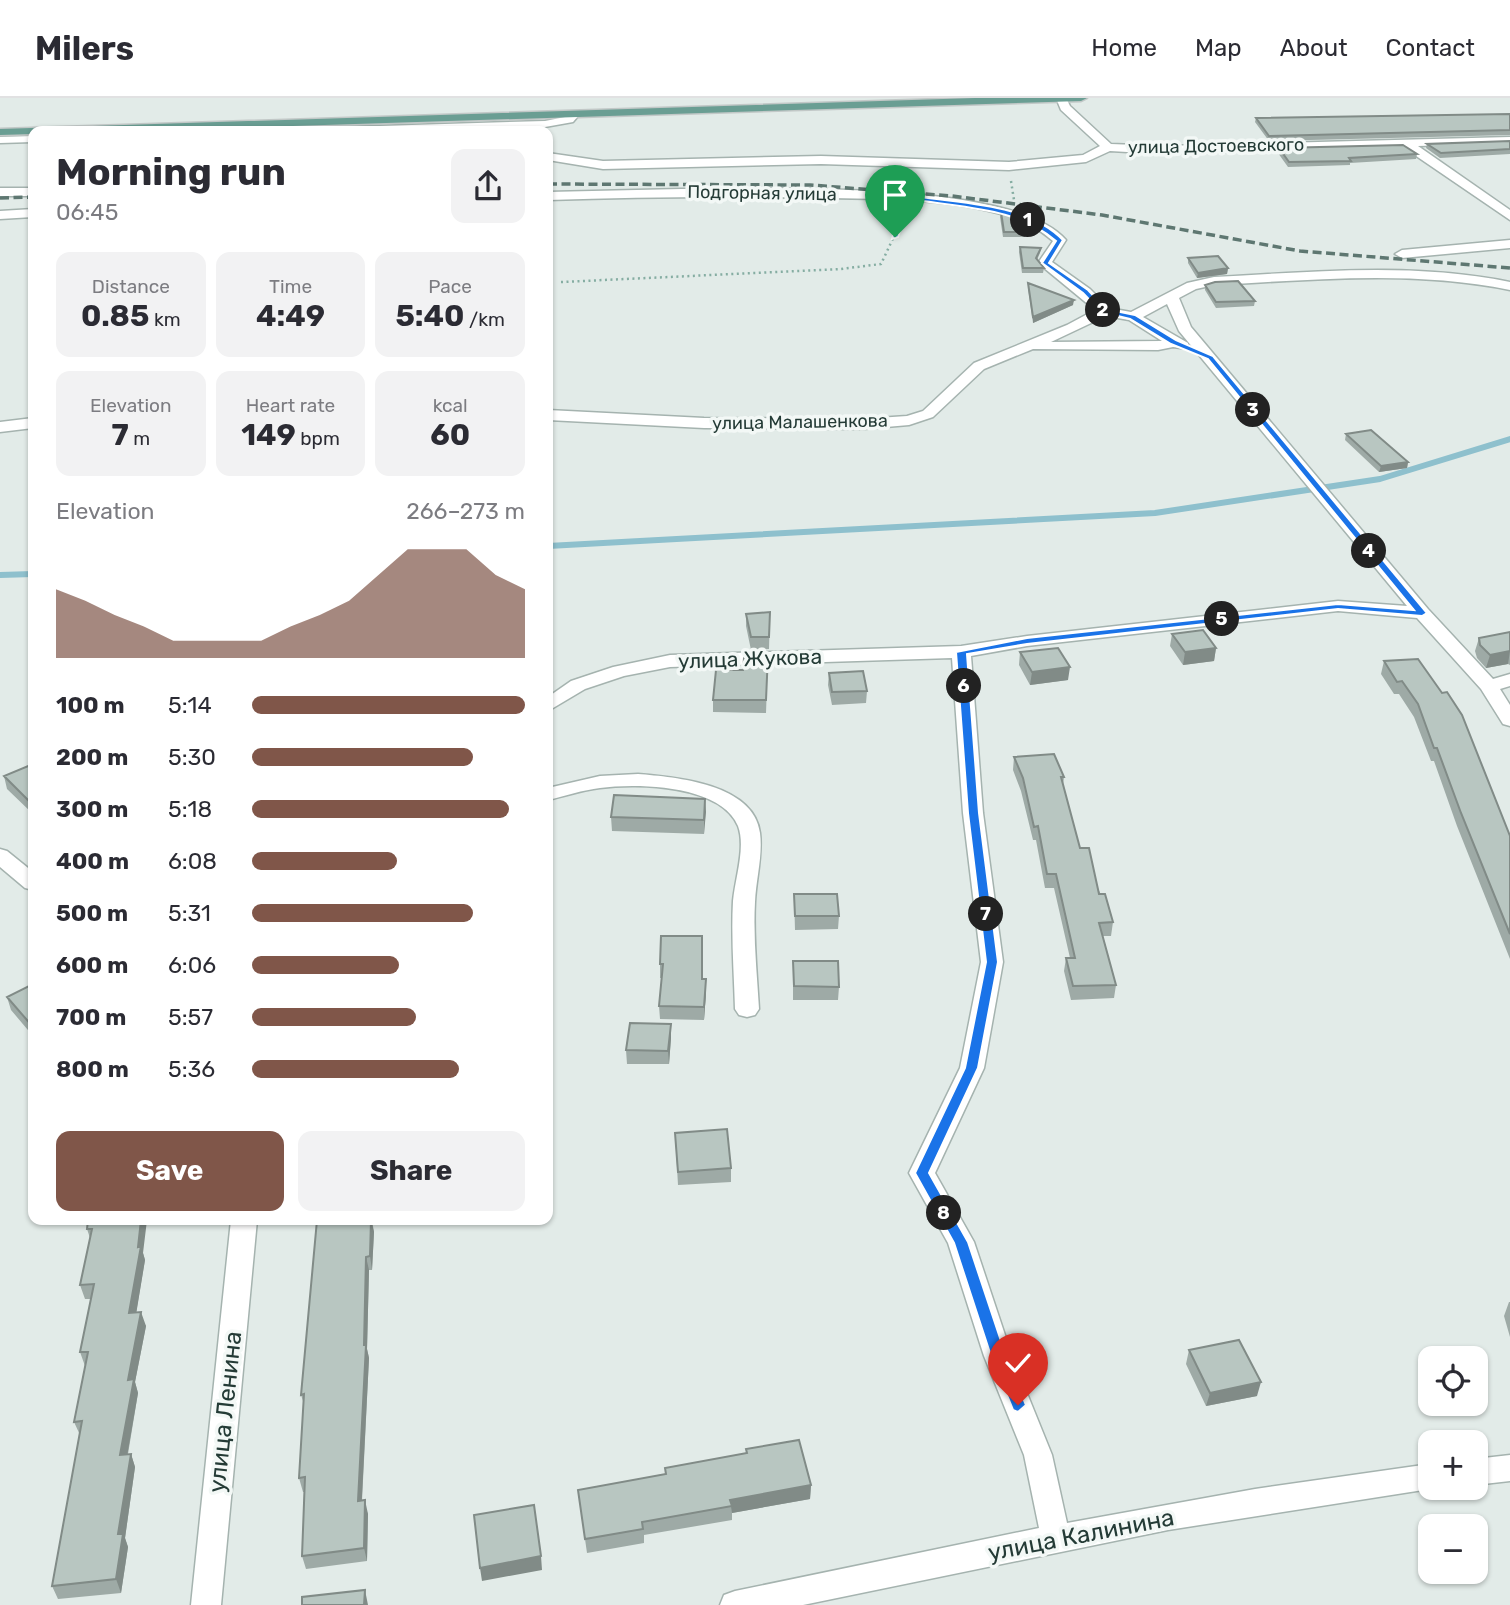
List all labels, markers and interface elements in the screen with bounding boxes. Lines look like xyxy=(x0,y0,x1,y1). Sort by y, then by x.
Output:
text: Milers xyxy=(35,29,134,68)
text: Home xyxy=(1091,34,1157,62)
text: Map xyxy=(1195,34,1242,62)
text: About xyxy=(1280,34,1348,62)
text: Contact xyxy=(1386,34,1475,62)
street label: улица Достоевского xyxy=(1128,133,1304,159)
text: Morning run xyxy=(56,149,286,195)
button: share xyxy=(451,149,525,223)
pin xyxy=(865,165,925,237)
icon: arrive xyxy=(876,176,914,214)
street label: Подгорная улица xyxy=(687,181,837,205)
text: 06:45 xyxy=(56,198,118,226)
pin: 1 xyxy=(1010,202,1046,238)
text: 1 xyxy=(1023,208,1032,231)
text: Distance xyxy=(92,275,170,298)
text: Time xyxy=(269,275,312,298)
text: Pace xyxy=(428,275,472,298)
pin: 2 xyxy=(1086,292,1120,328)
text: 0.85 xyxy=(81,298,149,334)
text: 4:49 xyxy=(256,298,325,334)
text: 5:40 xyxy=(395,298,464,334)
text: 2 xyxy=(1096,298,1109,321)
text: km xyxy=(149,308,181,331)
text: /km xyxy=(464,308,505,331)
pin: 3 xyxy=(1236,392,1270,428)
text: Elevation xyxy=(90,394,172,417)
text: Heart rate xyxy=(246,394,335,417)
text: kcal xyxy=(433,394,468,417)
text: 3 xyxy=(1246,398,1259,421)
street label: улица Малашенкова xyxy=(712,409,888,435)
text: 7 xyxy=(111,417,129,453)
text: 149 xyxy=(241,417,296,453)
text: 60 xyxy=(430,417,470,453)
text: m xyxy=(129,427,150,450)
text: bpm xyxy=(296,427,340,450)
text: Elevation xyxy=(56,497,155,525)
text: 266–273 m xyxy=(406,497,525,525)
pin: 4 xyxy=(1352,533,1386,568)
text: 4 xyxy=(1362,539,1375,562)
pin: 5 xyxy=(1204,602,1240,636)
text: 5 xyxy=(1215,607,1228,630)
street label: улица Жукова xyxy=(678,643,822,674)
pin: 6 xyxy=(946,668,982,704)
text: 6 xyxy=(957,674,970,697)
text: 100 m xyxy=(56,691,125,719)
text: 5:14 xyxy=(168,691,212,719)
text: 200 m xyxy=(56,743,128,771)
text: 5:30 xyxy=(168,743,216,771)
text: 300 m xyxy=(56,795,128,823)
text: 5:18 xyxy=(168,795,212,823)
text: 400 m xyxy=(56,847,129,875)
text: 6:08 xyxy=(168,847,217,875)
pin: 7 xyxy=(968,896,1004,932)
text: 500 m xyxy=(56,899,128,927)
text: 5:31 xyxy=(168,899,211,927)
text: 7 xyxy=(980,902,991,925)
text: 600 m xyxy=(56,951,128,979)
text: 6:06 xyxy=(168,951,216,979)
text: 700 m xyxy=(56,1003,126,1031)
text: 5:57 xyxy=(168,1003,213,1031)
text: 800 m xyxy=(56,1055,129,1083)
text: 5:36 xyxy=(168,1055,215,1083)
button: Save xyxy=(56,1131,284,1211)
button: Share xyxy=(298,1131,525,1211)
pin: 8 xyxy=(926,1196,962,1230)
text: 8 xyxy=(937,1201,950,1224)
street label: улица Ленина xyxy=(203,1330,247,1494)
pin xyxy=(988,1333,1048,1405)
icon: check xyxy=(999,1344,1037,1382)
map controls xyxy=(1418,1346,1488,1584)
button: locate xyxy=(1418,1346,1488,1416)
button: + xyxy=(1418,1430,1488,1500)
street label: улица Калинина xyxy=(985,1503,1177,1567)
button: − xyxy=(1418,1514,1488,1584)

